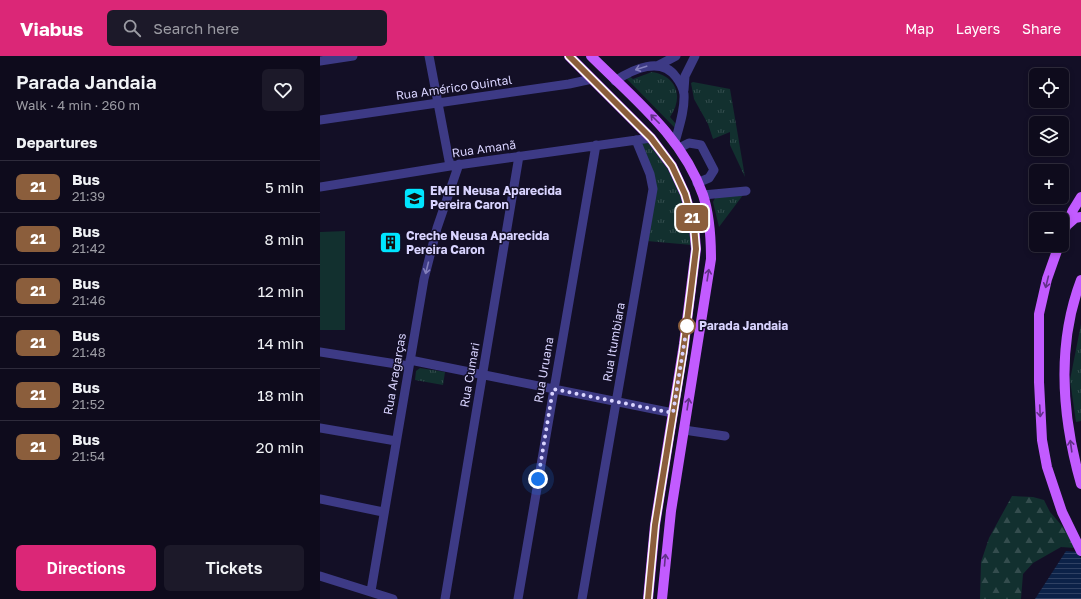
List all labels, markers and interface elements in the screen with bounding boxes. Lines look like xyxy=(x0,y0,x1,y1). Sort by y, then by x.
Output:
search box xyxy=(107,10,387,46)
text: Viabus xyxy=(20,17,83,40)
icon: search xyxy=(121,17,143,39)
text: Search here xyxy=(153,19,239,37)
text: Map xyxy=(905,20,934,37)
text: Layers xyxy=(956,20,1000,37)
text: Share xyxy=(1022,20,1061,37)
one-way arrow xyxy=(635,65,647,73)
map controls xyxy=(1029,68,1069,252)
button: locate xyxy=(1029,68,1069,108)
button: heart xyxy=(262,69,304,111)
text: Parada Jandaia xyxy=(16,70,157,93)
street label: Rua Américo Quintal xyxy=(395,72,513,103)
text: Walk · 4 min · 260 m xyxy=(16,97,140,113)
one-way arrow xyxy=(650,114,660,124)
button: layers xyxy=(1029,116,1069,156)
text: Departures xyxy=(16,133,97,151)
street label: Rua Amanã xyxy=(451,137,517,160)
button: + xyxy=(1029,164,1069,204)
text: Bus xyxy=(72,170,100,188)
text: 21 xyxy=(30,178,46,195)
text: 5 min xyxy=(265,178,304,196)
place label: EMEI Neusa Aparecida Pereira Caron xyxy=(430,183,562,212)
school or university icon: EMEI Neusa Aparecida Pereira Caron xyxy=(402,185,428,211)
text: 21:39 xyxy=(72,188,105,204)
line badge: 21 xyxy=(674,205,710,231)
text: 21 xyxy=(684,209,700,226)
button: − xyxy=(1029,212,1069,252)
text: Bus xyxy=(72,222,100,240)
place label: Creche Neusa Aparecida Pereira Caron xyxy=(406,228,549,257)
text: 21 xyxy=(30,230,46,247)
text: 8 min xyxy=(265,230,304,248)
building icon: Creche Neusa Aparecida Pereira Caron xyxy=(377,230,403,256)
text: 21:42 xyxy=(72,240,105,256)
one-way arrow xyxy=(423,262,430,275)
one-way arrow xyxy=(704,269,712,282)
text: Bus xyxy=(72,274,100,292)
one-way arrow xyxy=(1042,275,1050,288)
text: 21 xyxy=(30,282,46,299)
text: 12 min xyxy=(258,282,304,300)
text: 21:46 xyxy=(72,292,106,308)
street label: Rua Itumbiara xyxy=(599,301,628,383)
marker: Parada Jandaia xyxy=(678,317,696,335)
place label: Parada Jandaia xyxy=(699,318,788,333)
text: Bus xyxy=(72,326,100,344)
street label: Rua Aragarças xyxy=(380,332,409,416)
text: 21 xyxy=(30,334,46,351)
text: 14 min xyxy=(257,334,304,352)
street label: Rua Uruana xyxy=(530,336,557,404)
street label: Rua Cumari xyxy=(456,341,483,409)
text: 21:48 xyxy=(72,344,106,360)
text: Bus xyxy=(72,378,100,396)
text: 21 xyxy=(30,386,46,403)
text: 18 min xyxy=(257,386,304,404)
text: 21:52 xyxy=(72,396,105,412)
one-way arrow xyxy=(685,398,693,411)
one-way arrow xyxy=(1037,404,1044,417)
text: Bus xyxy=(72,430,100,448)
text: 21 xyxy=(30,438,46,455)
text: 20 min xyxy=(256,438,304,456)
one-way arrow xyxy=(1067,440,1075,453)
text: 21:54 xyxy=(72,448,105,464)
your location xyxy=(528,469,548,489)
button: Directions xyxy=(16,545,156,591)
button: Tickets xyxy=(164,545,304,591)
one-way arrow xyxy=(662,554,669,567)

